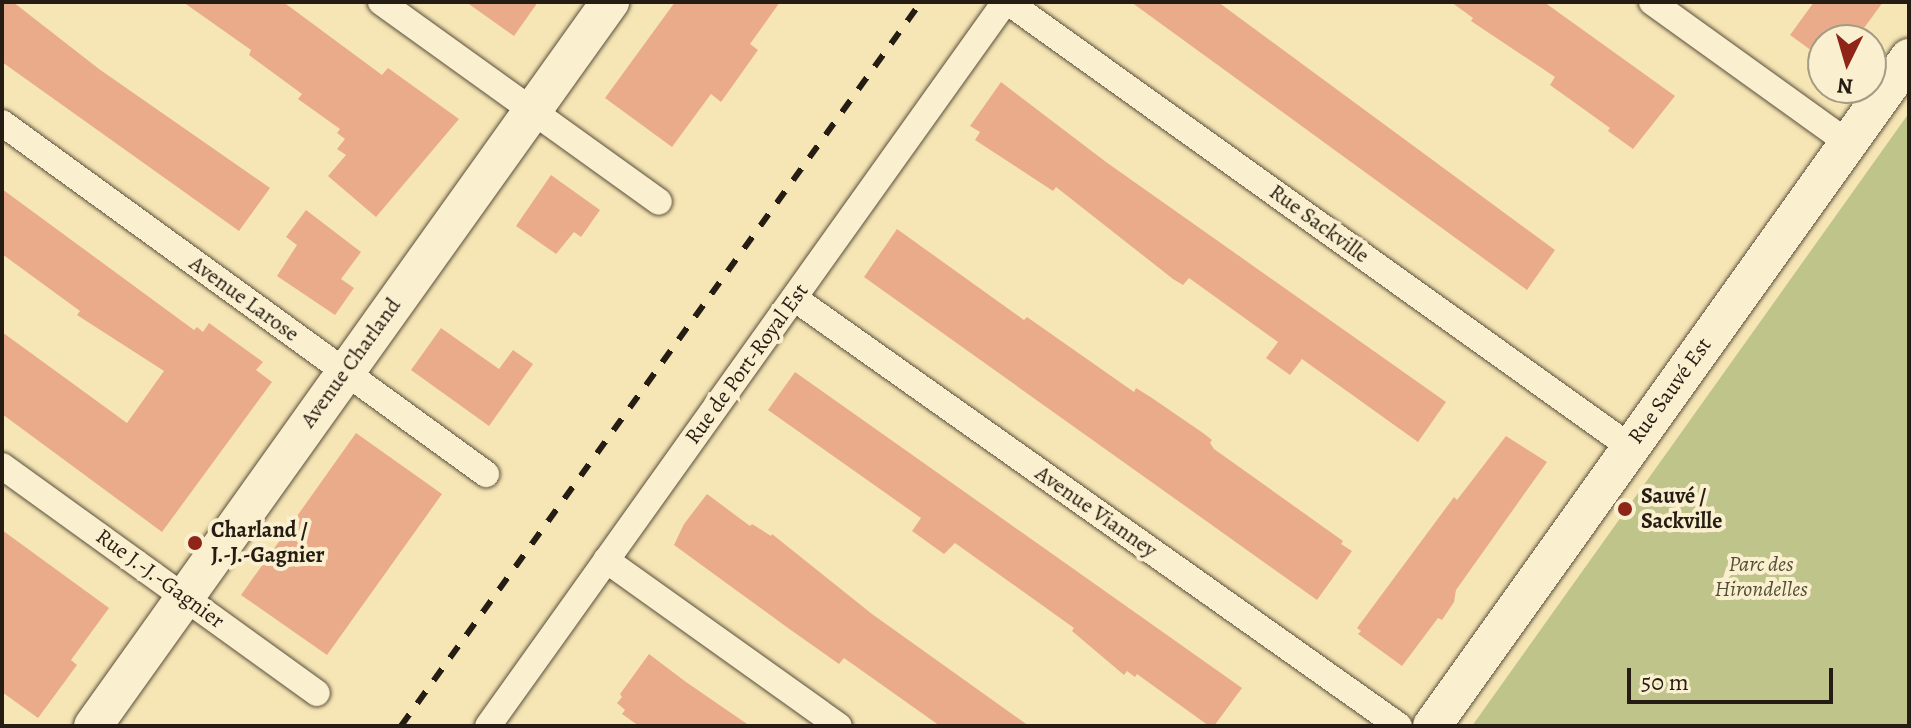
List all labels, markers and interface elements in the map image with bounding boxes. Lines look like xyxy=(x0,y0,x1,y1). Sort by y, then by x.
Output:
north arrow xyxy=(1807,24,1887,104)
text: N xyxy=(1836,70,1854,102)
street label: Rue Sackville xyxy=(1264,179,1374,269)
street label: Avenue Larose xyxy=(184,250,304,348)
street label: Rue de Port-Royal Est xyxy=(680,278,814,450)
street label: Avenue Charland xyxy=(295,293,407,433)
street label: Rue Sauvé Est xyxy=(1623,333,1717,449)
street label: Avenue Vianney xyxy=(1030,460,1162,564)
place label: Sauvé / Sackville xyxy=(1641,483,1722,534)
marker: Sauvé / Sackville xyxy=(1616,500,1634,518)
place label: Charland / J.-J.-Gagnier xyxy=(211,517,325,568)
street label: Rue J.-J.-Gagnier xyxy=(91,524,229,634)
marker: Charland / J.-J.-Gagnier xyxy=(186,534,204,552)
park label: Parc des Hirondelles xyxy=(1714,551,1808,602)
scale bar xyxy=(1631,652,1837,702)
text: 50 m xyxy=(1641,666,1689,698)

